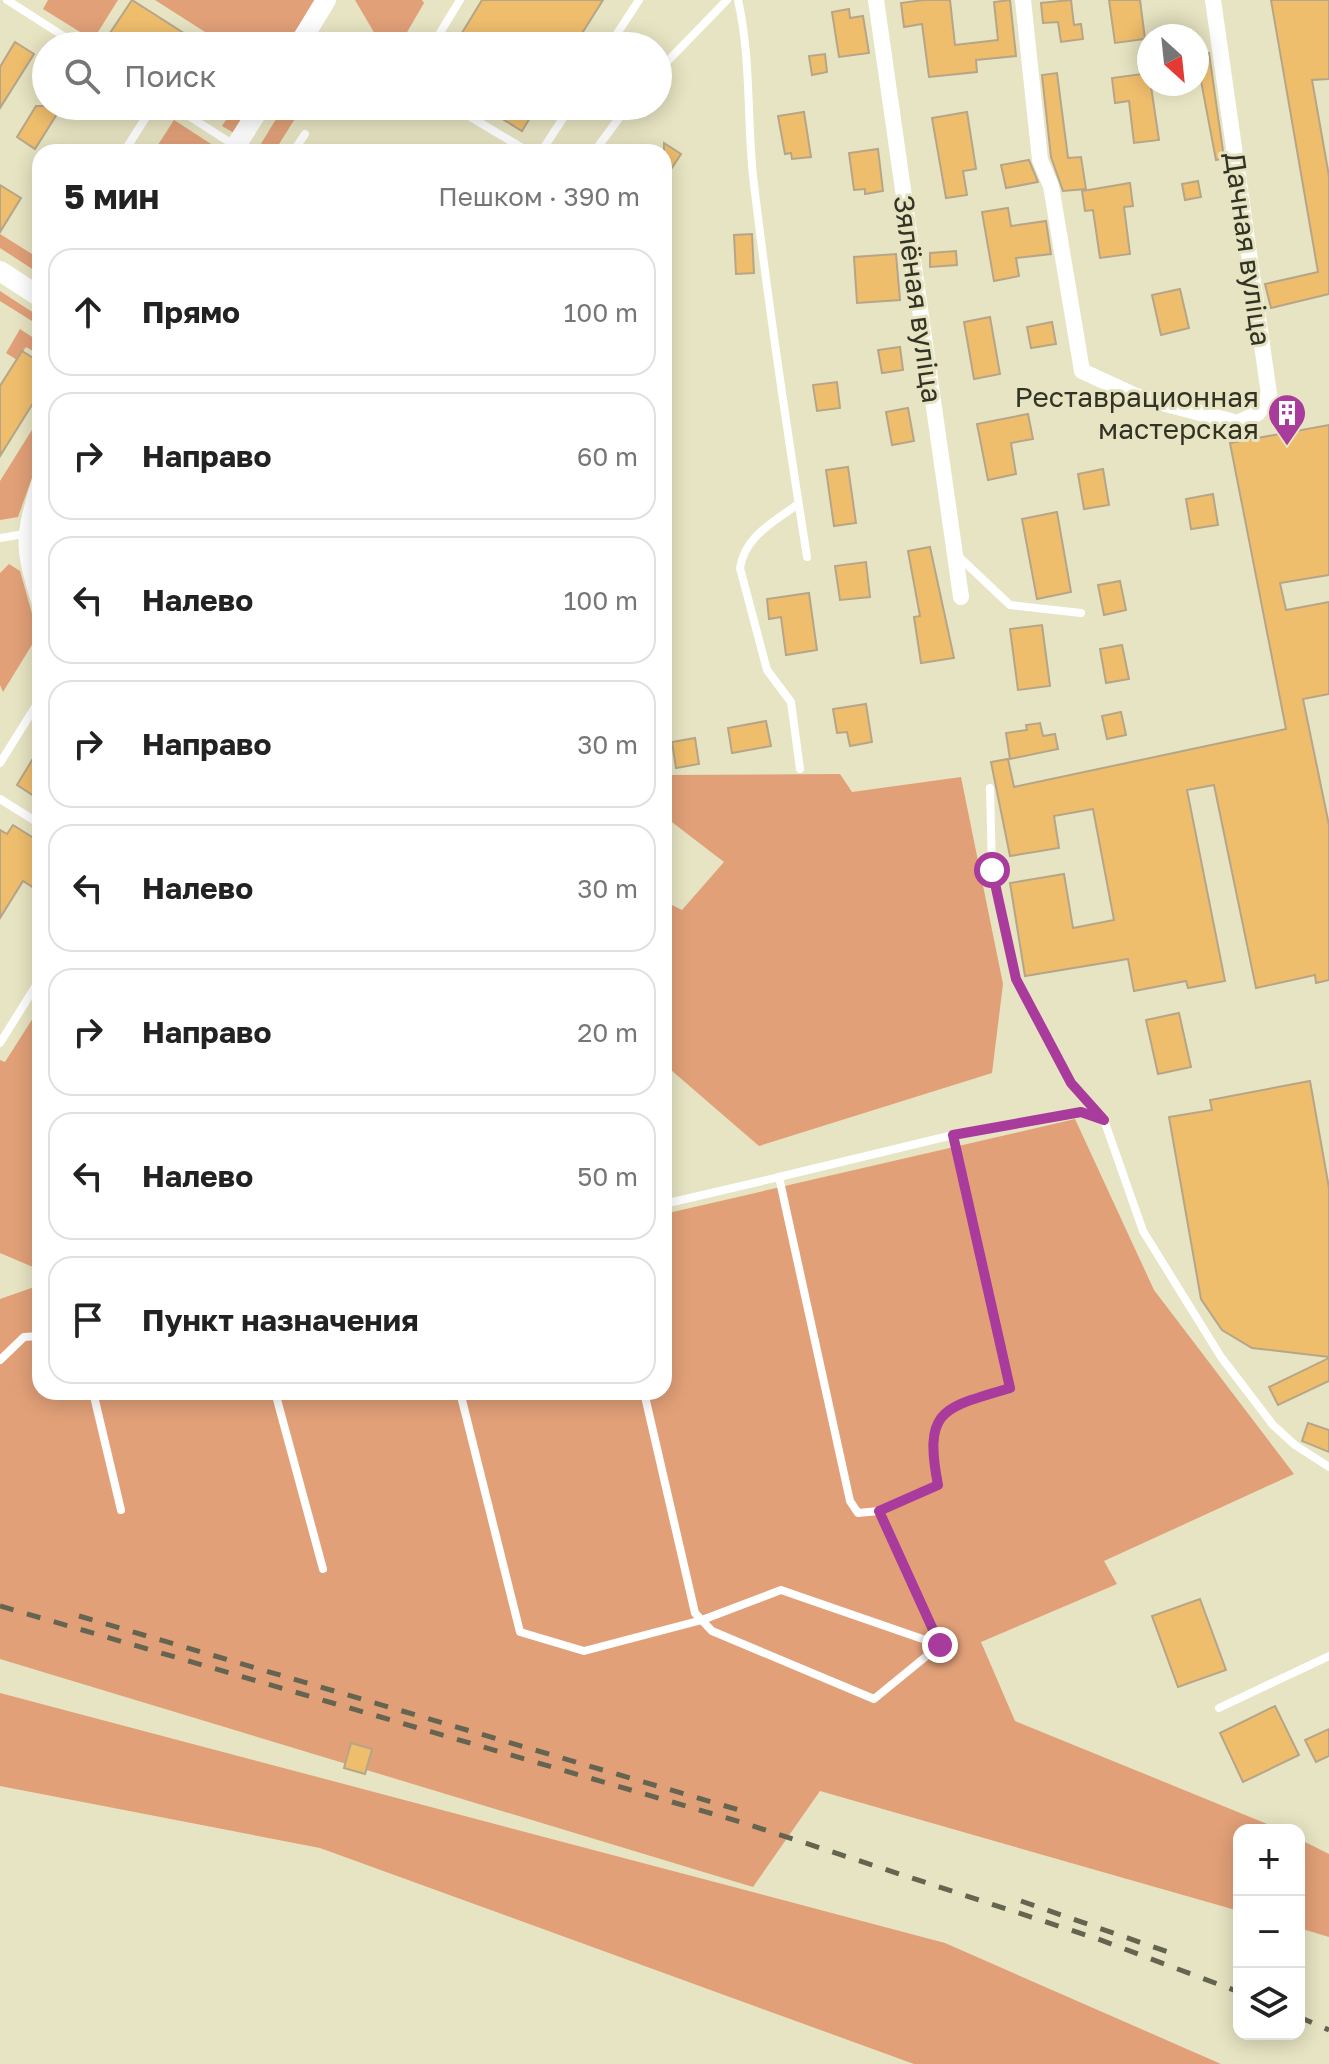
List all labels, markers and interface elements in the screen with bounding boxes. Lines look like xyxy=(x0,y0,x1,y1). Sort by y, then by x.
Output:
north arrow xyxy=(1137,24,1209,96)
search box xyxy=(32,32,672,120)
icon: search xyxy=(60,54,104,98)
text: Поиск xyxy=(124,58,216,94)
street label: Дачная вуліца xyxy=(1219,150,1278,348)
text: 5 мин xyxy=(64,176,159,216)
text: Пешком · 390 m xyxy=(438,181,640,212)
street label: Зялёная вуліца xyxy=(888,193,949,405)
icon: ahead xyxy=(66,290,110,334)
text: Прямо xyxy=(142,294,240,330)
text: 100 m xyxy=(564,297,638,328)
place label: Реставрационная мастерская xyxy=(1014,380,1259,445)
building icon: Реставрационная мастерская xyxy=(1266,392,1308,447)
icon: right xyxy=(66,434,110,478)
text: Направо xyxy=(142,438,271,474)
text: 60 m xyxy=(577,441,638,472)
icon: left xyxy=(66,578,110,622)
text: Налево xyxy=(142,582,253,618)
text: 100 m xyxy=(564,585,638,616)
icon: right xyxy=(66,722,110,766)
text: Направо xyxy=(142,726,271,762)
text: 30 m xyxy=(577,729,638,760)
route start xyxy=(974,852,1010,888)
icon: left xyxy=(66,866,110,910)
text: Налево xyxy=(142,870,253,906)
text: 30 m xyxy=(577,873,638,904)
icon: right xyxy=(66,1010,110,1054)
text: Направо xyxy=(142,1014,271,1050)
text: 20 m xyxy=(577,1017,638,1048)
icon: left xyxy=(66,1154,110,1198)
text: Налево xyxy=(142,1158,253,1194)
text: 50 m xyxy=(577,1161,638,1192)
icon: arrive xyxy=(66,1298,110,1342)
text: Пункт назначения xyxy=(142,1302,419,1338)
route end xyxy=(922,1627,958,1663)
map controls xyxy=(1233,1824,1305,2040)
button: + xyxy=(1233,1824,1305,1896)
button: − xyxy=(1233,1896,1305,1968)
button: layers xyxy=(1233,1968,1305,2040)

